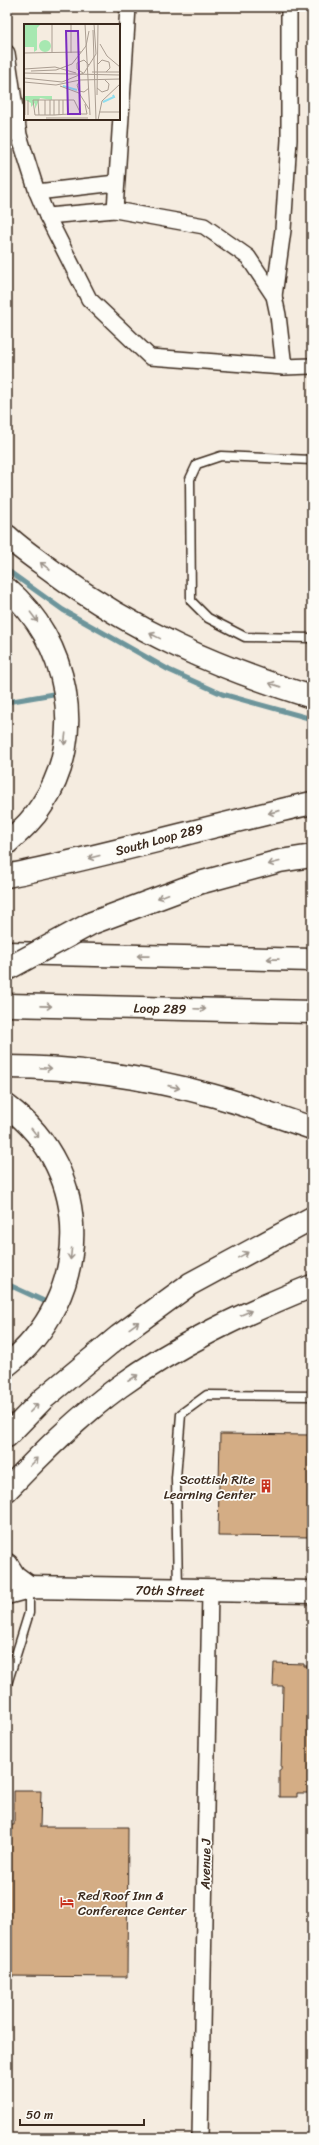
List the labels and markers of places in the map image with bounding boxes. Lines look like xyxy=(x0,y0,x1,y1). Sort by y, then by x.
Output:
place label: Scottish Rite Learning Center xyxy=(164,1468,256,1506)
building icon: Scottish Rite Learning Center xyxy=(258,1478,274,1494)
place label: Red Roof Inn & Conference Center xyxy=(78,1884,187,1922)
hotel icon: Red Roof Inn & Conference Center xyxy=(59,1894,75,1910)

